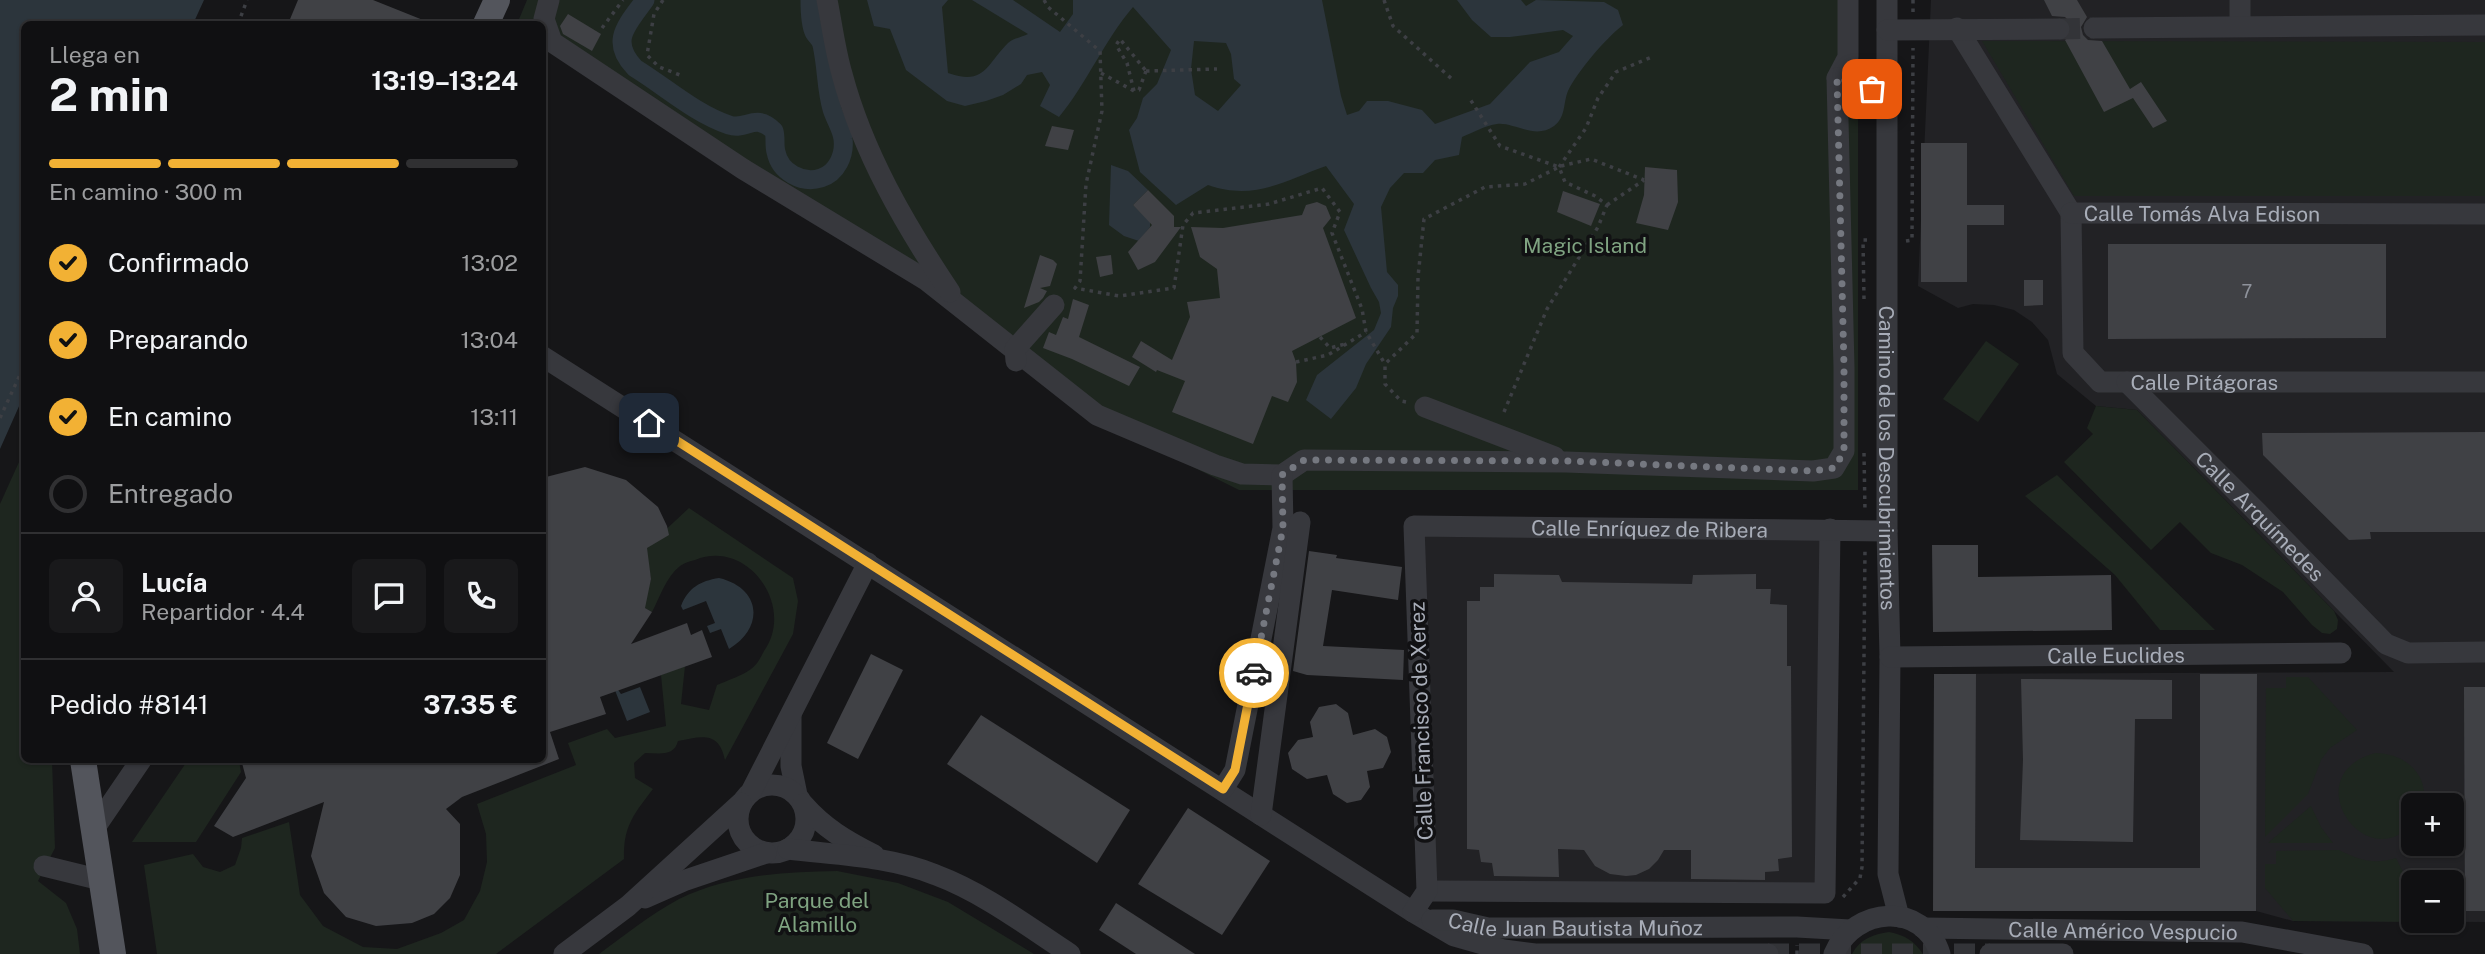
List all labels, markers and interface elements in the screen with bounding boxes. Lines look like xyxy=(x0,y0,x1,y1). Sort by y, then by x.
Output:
text: Llega en xyxy=(49,41,140,68)
pin xyxy=(1842,59,1902,119)
text: 13:19–13:24 xyxy=(371,65,518,96)
text: 2 min xyxy=(49,67,169,121)
icon: bag xyxy=(1853,70,1891,108)
text: En camino · 300 m xyxy=(49,178,243,205)
street label: Calle Tomás Alva Edison xyxy=(2084,201,2320,226)
park label: Magic Island xyxy=(1523,233,1647,258)
icon: check xyxy=(49,244,87,282)
text: Confirmado xyxy=(108,247,249,278)
text: 13:02 xyxy=(461,249,518,276)
house number: 7 xyxy=(2242,281,2252,302)
street label: Camino de los Descubrimientos xyxy=(1875,305,1901,611)
icon: check xyxy=(49,321,87,359)
text: Preparando xyxy=(108,324,248,355)
text: 13:04 xyxy=(460,326,518,353)
street label: Calle Pitágoras xyxy=(2131,370,2278,395)
pin xyxy=(619,393,679,453)
icon: check xyxy=(49,398,87,436)
text: En camino xyxy=(108,401,232,432)
text: 13:11 xyxy=(470,403,518,430)
icon: home xyxy=(630,404,668,442)
street label: Calle Arquímedes xyxy=(2191,446,2330,586)
text: Entregado xyxy=(108,478,233,509)
street label: Calle Enríquez de Ribera xyxy=(1531,515,1768,542)
button: person xyxy=(49,559,123,633)
button: chat xyxy=(352,559,426,633)
button: phone xyxy=(444,559,518,633)
text: Lucía xyxy=(141,567,207,598)
text: Repartidor · 4.4 xyxy=(141,598,305,625)
street label: Calle Francisco de Xerez xyxy=(1404,601,1438,841)
courier xyxy=(1219,638,1289,708)
street label: Calle Euclides xyxy=(2047,642,2185,668)
icon: car xyxy=(1235,654,1273,692)
text: Pedido #8141 xyxy=(49,689,209,720)
text: 37.35 € xyxy=(423,689,518,720)
map controls xyxy=(2401,793,2464,933)
button: + xyxy=(2401,793,2464,856)
button: − xyxy=(2401,870,2464,933)
park label: Parque del Alamillo xyxy=(765,888,869,937)
street label: Calle Juan Bautista Muñoz xyxy=(1446,907,1703,941)
street label: Calle Américo Vespucio xyxy=(2008,917,2238,944)

